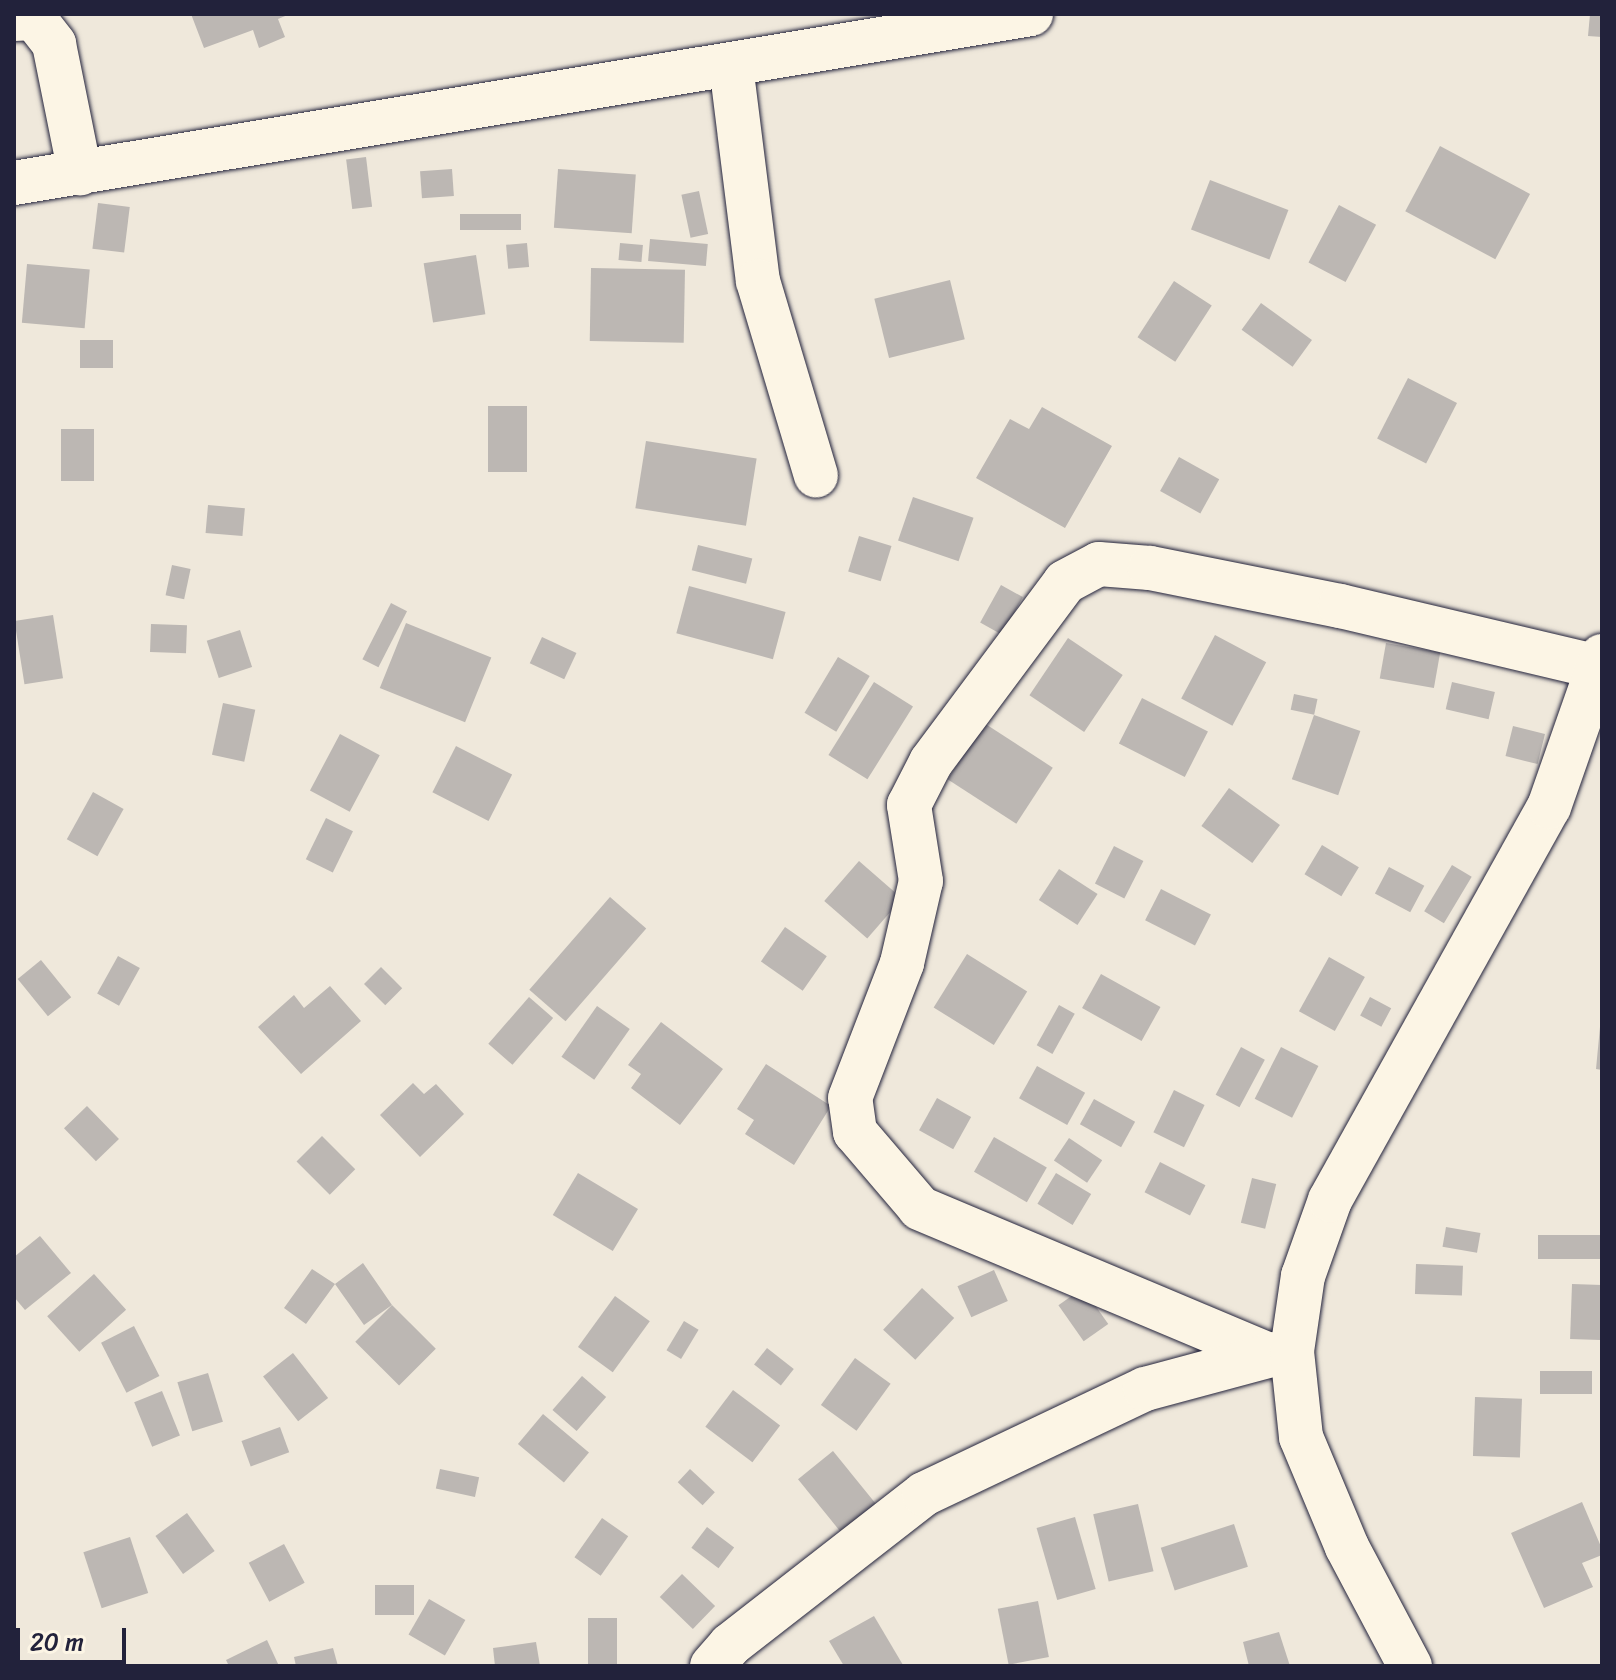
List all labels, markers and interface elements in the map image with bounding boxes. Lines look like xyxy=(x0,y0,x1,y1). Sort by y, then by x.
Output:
scale bar xyxy=(20,1612,130,1662)
text: 20 m xyxy=(30,1621,84,1663)

